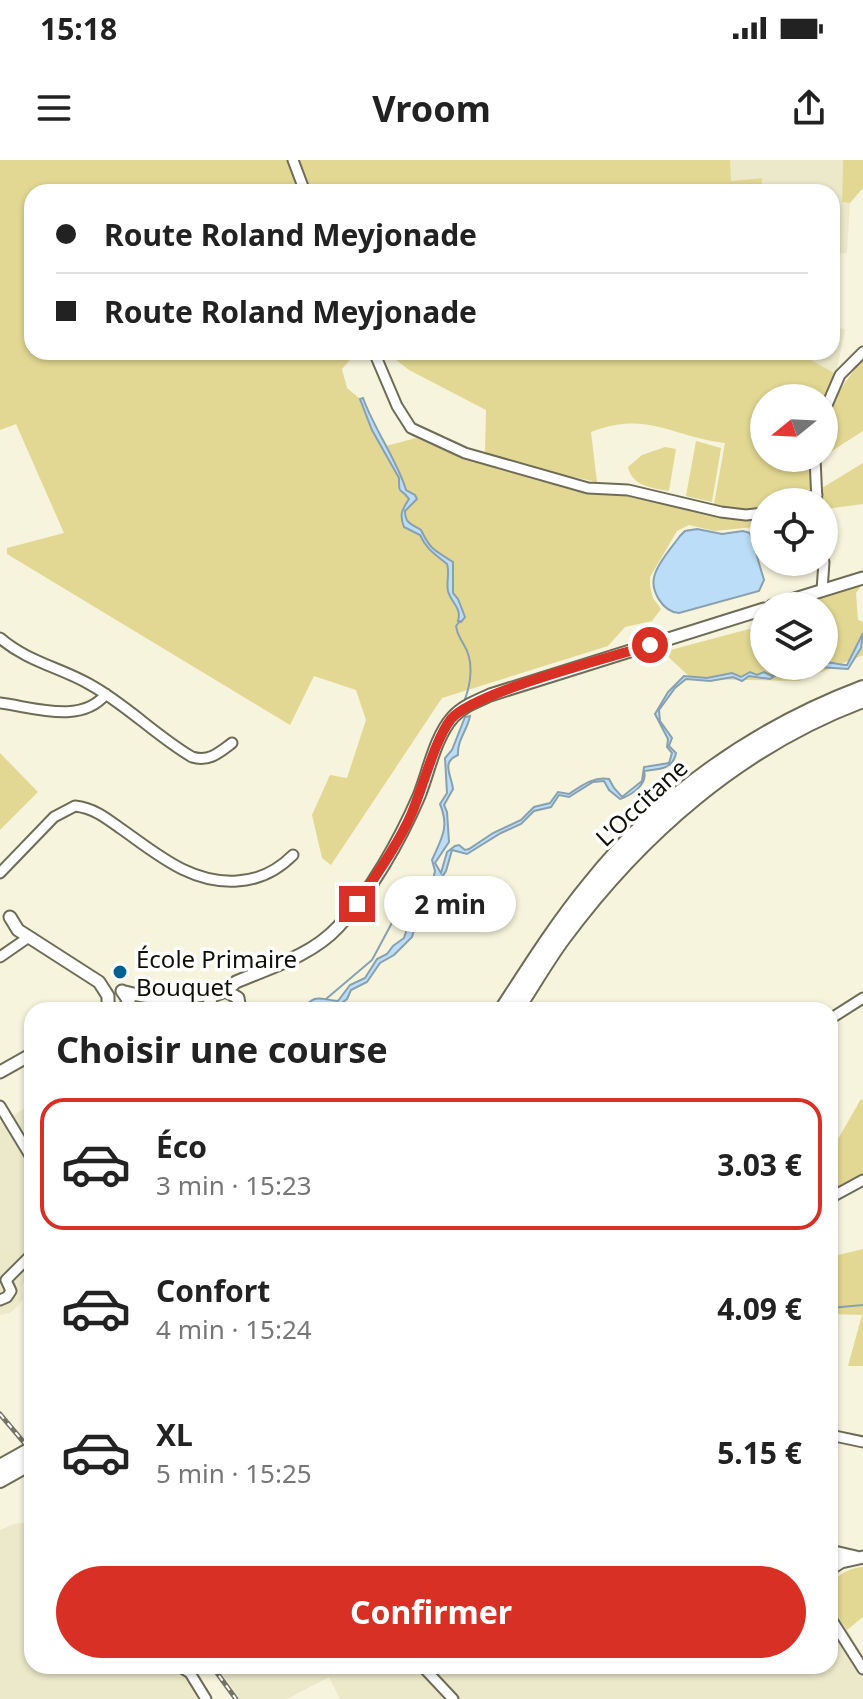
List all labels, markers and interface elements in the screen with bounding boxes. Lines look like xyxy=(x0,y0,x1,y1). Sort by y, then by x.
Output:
text: 15:18 xyxy=(40,8,117,49)
text: Vroom xyxy=(372,84,491,133)
icon: menu xyxy=(32,86,76,130)
icon: share xyxy=(787,86,831,130)
text: Route Roland Meyjonade xyxy=(104,214,477,255)
text: Route Roland Meyjonade xyxy=(104,291,477,332)
north arrow xyxy=(750,384,838,472)
map controls xyxy=(750,384,838,680)
button: locate xyxy=(750,488,838,576)
button: layers xyxy=(750,592,838,680)
route start xyxy=(632,627,668,663)
street label: L'Occitane xyxy=(588,751,694,853)
callout: 2 min xyxy=(385,876,517,932)
route end xyxy=(339,886,375,922)
text: 2 min xyxy=(414,886,486,922)
place label: École Primaire Bouquet xyxy=(136,942,297,1003)
marker: École Primaire Bouquet xyxy=(111,963,129,981)
text: Choisir une course xyxy=(56,1025,388,1074)
text: Éco xyxy=(156,1126,207,1167)
icon: car xyxy=(60,1128,132,1200)
text: 3.03 € xyxy=(717,1144,802,1185)
text: 3 min · 15:23 xyxy=(156,1167,312,1203)
text: Confort xyxy=(156,1270,270,1311)
icon: car xyxy=(60,1272,132,1344)
text: 4.09 € xyxy=(717,1288,802,1329)
text: 4 min · 15:24 xyxy=(156,1311,312,1347)
text: XL xyxy=(156,1414,193,1455)
icon: car xyxy=(60,1416,132,1488)
text: 5.15 € xyxy=(717,1432,802,1473)
text: 5 min · 15:25 xyxy=(156,1455,312,1491)
button: Confirmer xyxy=(56,1566,806,1658)

